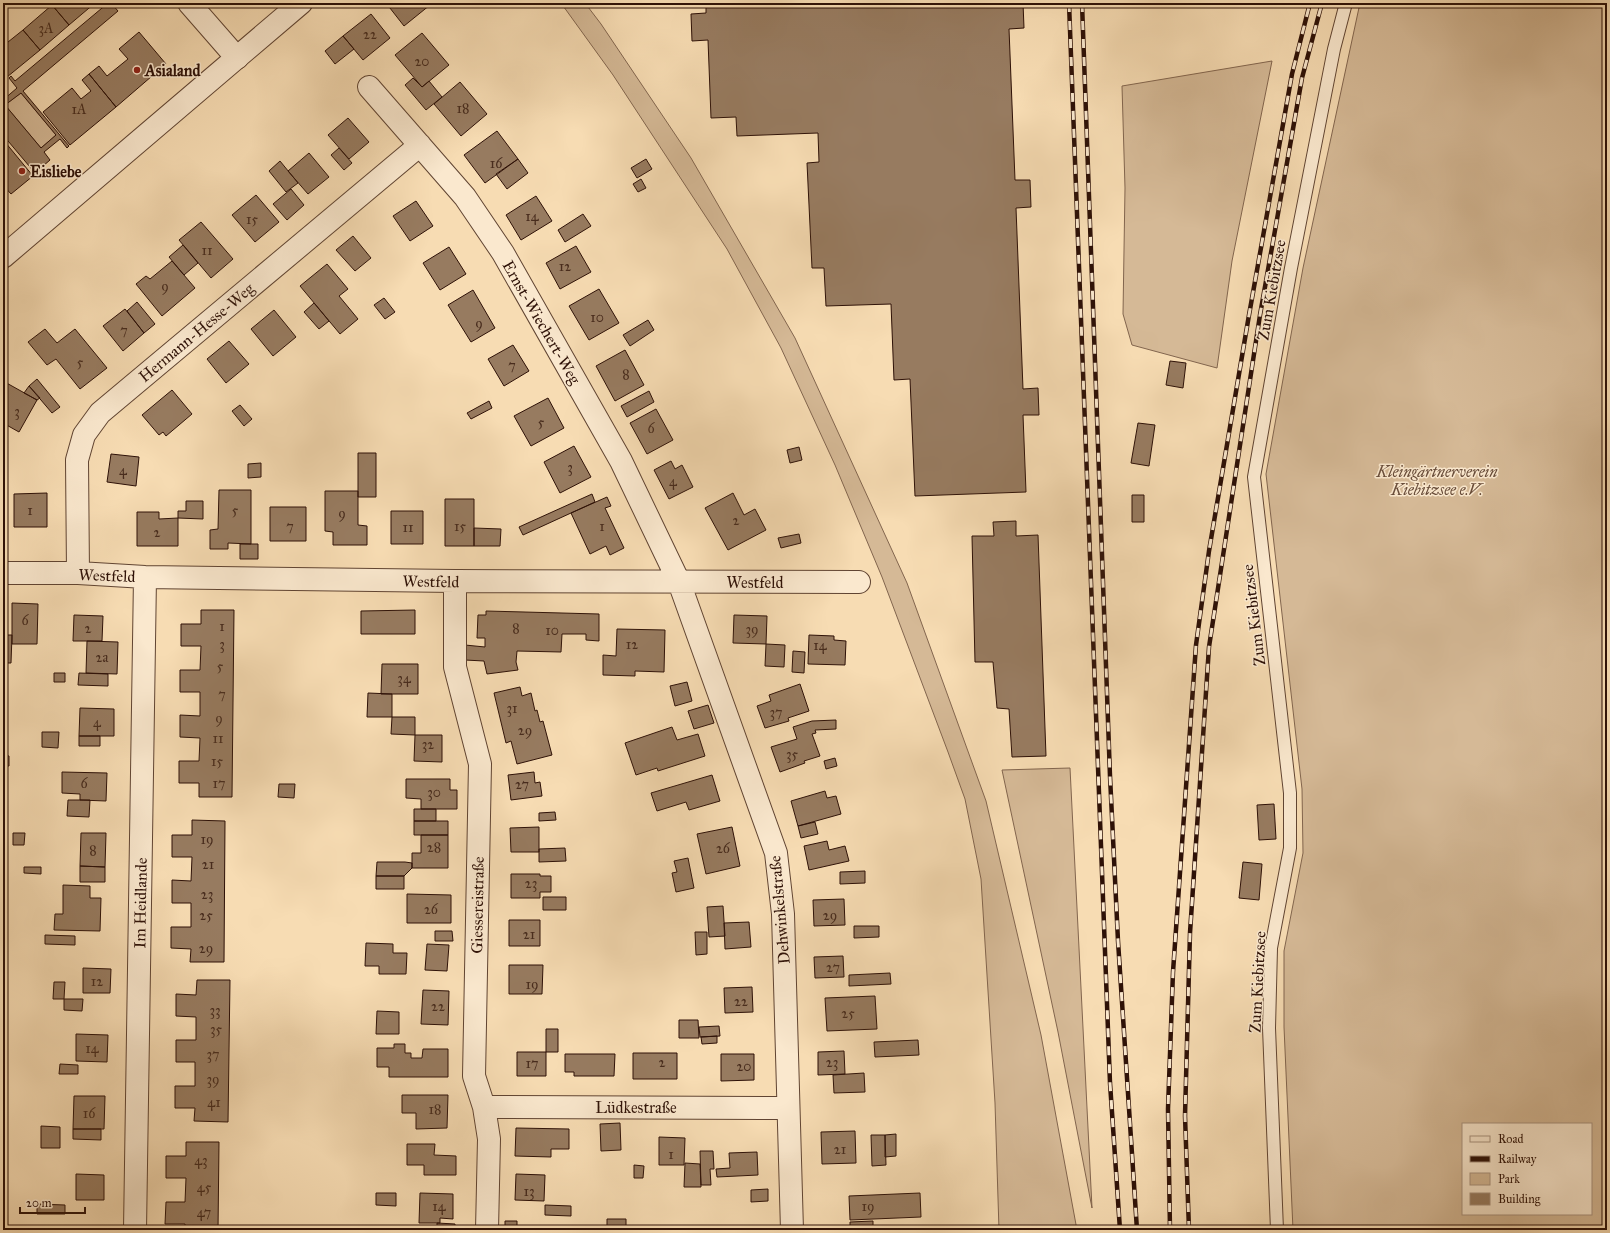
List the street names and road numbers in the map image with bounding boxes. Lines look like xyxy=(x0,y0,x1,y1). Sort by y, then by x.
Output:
street label: Zum Kiebitzsee xyxy=(1253,238,1290,342)
street label: Ernst-Wiechert-Weg xyxy=(498,257,585,388)
street label: Hermann-Hesse-Weg xyxy=(135,278,259,387)
street label: Zum Kiebitzsee xyxy=(1238,563,1269,667)
street label: Westfeld xyxy=(78,565,136,586)
street label: Westfeld xyxy=(402,572,460,591)
street label: Westfeld xyxy=(727,573,783,592)
street label: Dehwinkelstraße xyxy=(765,855,794,965)
street label: Giessereistraße xyxy=(467,856,488,954)
street label: Im Heidlande xyxy=(130,857,151,949)
street label: Zum Kiebitzsee xyxy=(1245,930,1270,1033)
street label: Lüdkestraße xyxy=(595,1098,677,1117)

